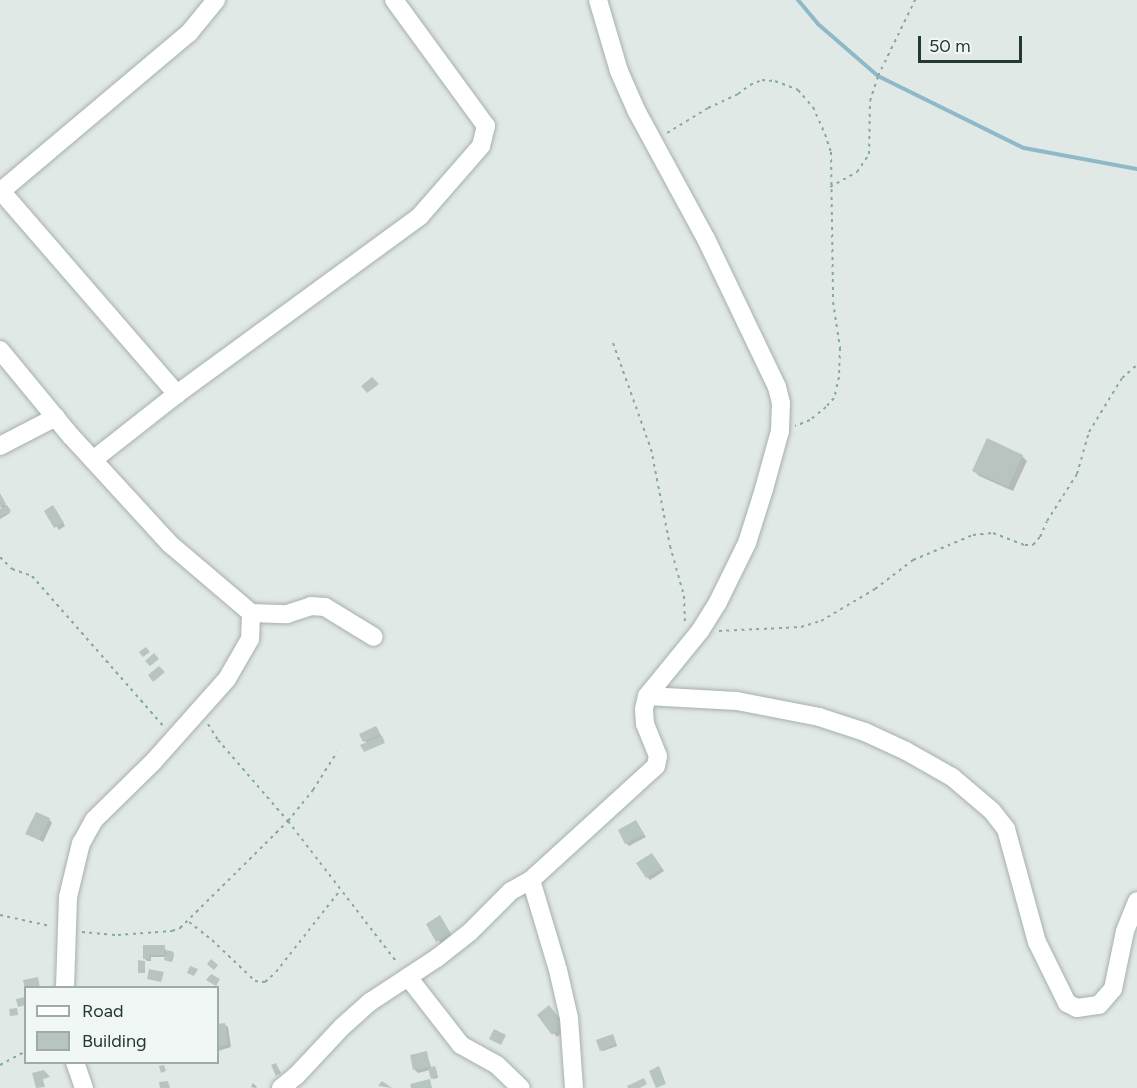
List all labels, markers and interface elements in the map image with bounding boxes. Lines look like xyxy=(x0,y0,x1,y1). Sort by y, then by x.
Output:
scale bar xyxy=(921,24,1024,62)
text: 50 m xyxy=(929,35,971,57)
legend xyxy=(24,986,219,1064)
text: Road xyxy=(82,1000,123,1022)
text: Building xyxy=(82,1030,147,1052)

